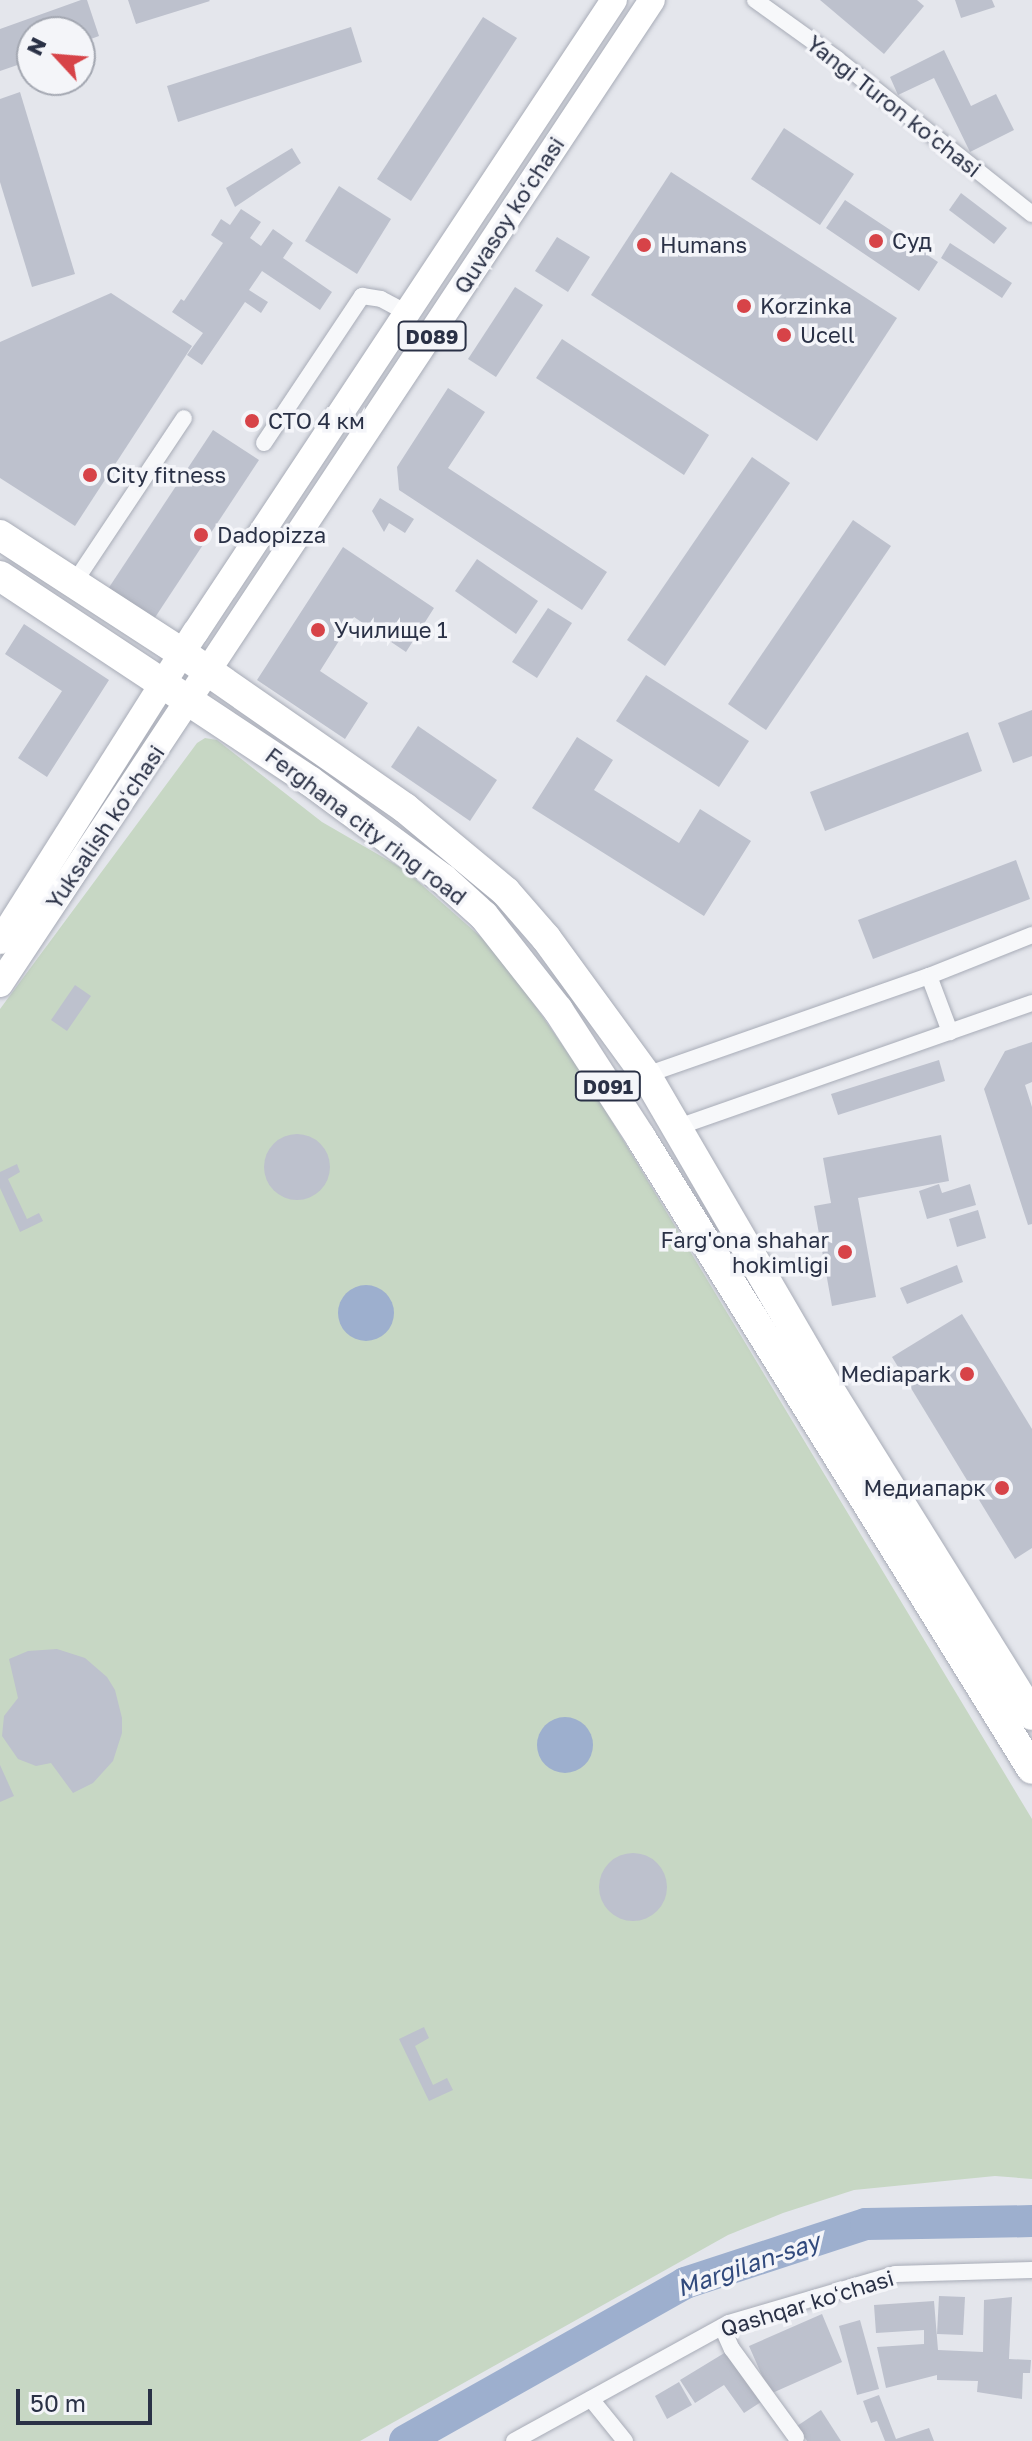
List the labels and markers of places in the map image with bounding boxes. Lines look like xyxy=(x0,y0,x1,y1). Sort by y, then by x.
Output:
place label: Суд xyxy=(892,228,932,254)
place label: Humans xyxy=(660,232,747,258)
marker: Суд xyxy=(867,232,885,250)
marker: Humans xyxy=(635,236,653,254)
place label: Korzinka xyxy=(760,293,852,319)
marker: Korzinka xyxy=(735,297,753,315)
place label: Ucell xyxy=(800,322,855,348)
marker: Ucell xyxy=(775,326,793,344)
place label: СТО 4 км xyxy=(268,408,365,434)
marker: СТО 4 км xyxy=(243,412,261,430)
place label: City fitness xyxy=(106,462,226,488)
marker: City fitness xyxy=(81,466,99,484)
place label: Dadopizza xyxy=(217,522,326,548)
marker: Dadopizza xyxy=(192,526,210,544)
place label: Училище 1 xyxy=(334,617,448,643)
marker: Училище 1 xyxy=(309,621,327,639)
place label: Farg'ona shahar hokimligi xyxy=(661,1226,829,1278)
marker: Farg'ona shahar hokimligi xyxy=(836,1243,854,1261)
place label: Mediapark xyxy=(840,1361,951,1387)
marker: Mediapark xyxy=(958,1365,976,1383)
place label: Медиапарк xyxy=(864,1475,986,1501)
marker: Медиапарк xyxy=(993,1479,1011,1497)

